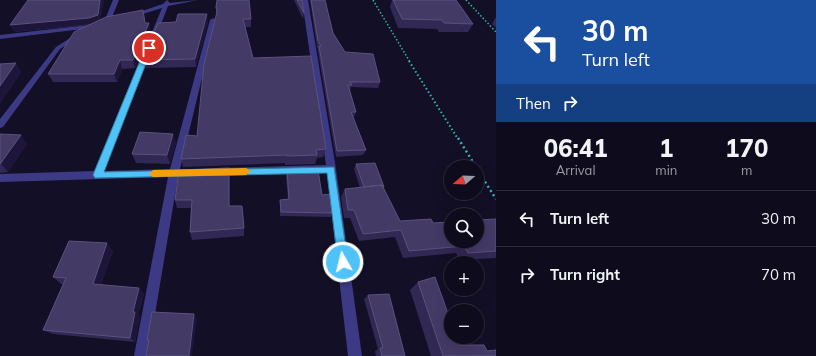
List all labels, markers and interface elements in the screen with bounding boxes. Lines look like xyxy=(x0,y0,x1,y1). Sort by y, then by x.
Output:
text: 30 m xyxy=(582,13,648,48)
icon: left xyxy=(516,16,568,68)
pin xyxy=(132,31,166,65)
icon: arrive xyxy=(138,37,160,59)
text: Turn left xyxy=(582,48,650,71)
icon: right xyxy=(559,92,581,114)
text: Then xyxy=(516,94,551,113)
text: 06:41 xyxy=(544,133,608,163)
text: 1 xyxy=(659,133,674,163)
text: 170 xyxy=(725,133,768,163)
north arrow xyxy=(444,160,484,200)
map controls xyxy=(444,160,484,344)
text: Arrival xyxy=(556,162,596,178)
text: min xyxy=(655,162,677,178)
text: m xyxy=(741,162,752,178)
button: search xyxy=(444,208,484,248)
icon: left xyxy=(516,208,538,230)
text: Turn left xyxy=(550,209,609,228)
text: 30 m xyxy=(761,209,796,228)
position arrow xyxy=(322,241,364,283)
button: + xyxy=(444,256,484,296)
icon: right xyxy=(516,264,538,286)
text: Turn right xyxy=(550,265,620,284)
text: 70 m xyxy=(761,265,796,284)
button: − xyxy=(444,304,484,344)

